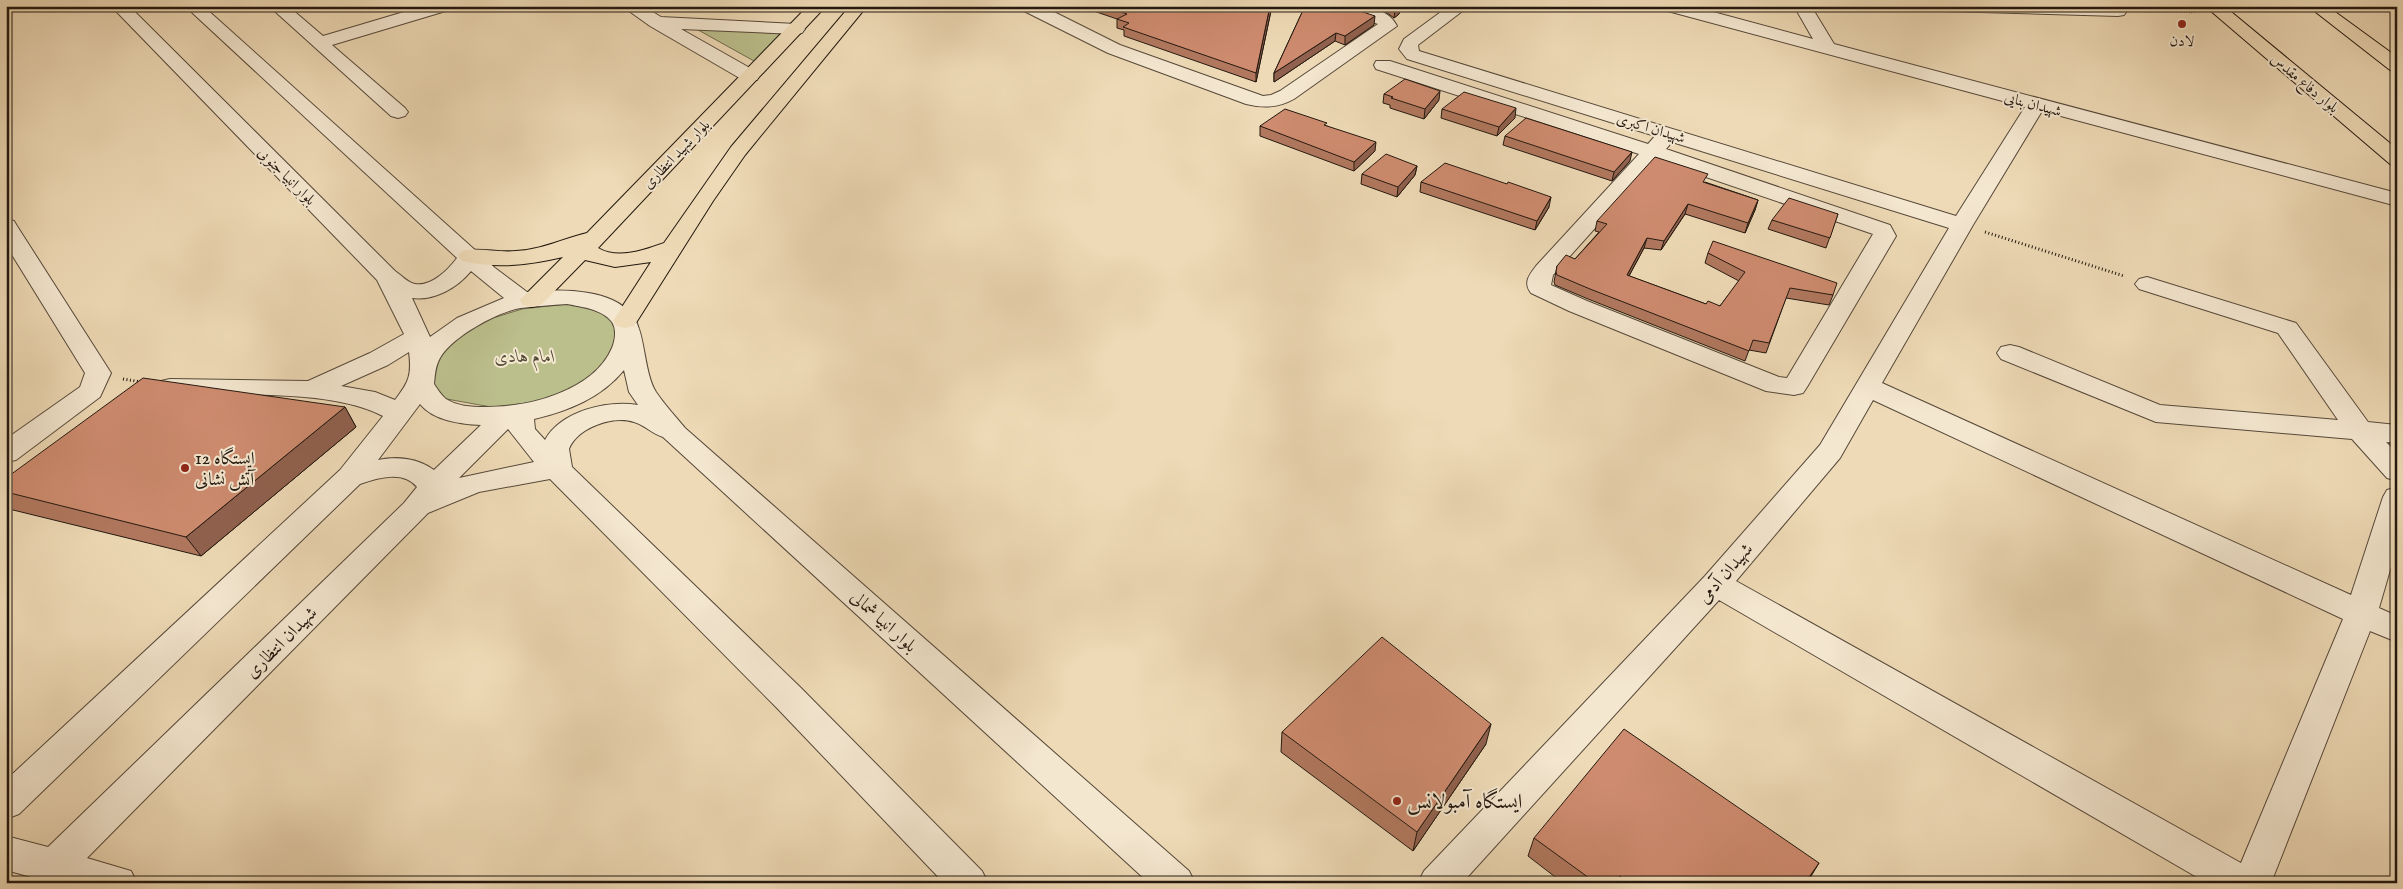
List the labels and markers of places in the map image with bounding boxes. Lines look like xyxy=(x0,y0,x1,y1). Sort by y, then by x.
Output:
marker: لادن xyxy=(2176,18,2188,30)
place label: لادن xyxy=(2170,32,2194,51)
place label: ایستگاه 12 آتش نشانی xyxy=(195,446,256,492)
marker: ایستگاه 12 آتش نشانی xyxy=(179,462,191,474)
place label: ایستگاه آمبولانس xyxy=(1407,788,1522,816)
marker: ایستگاه آمبولانس xyxy=(1391,795,1403,807)

